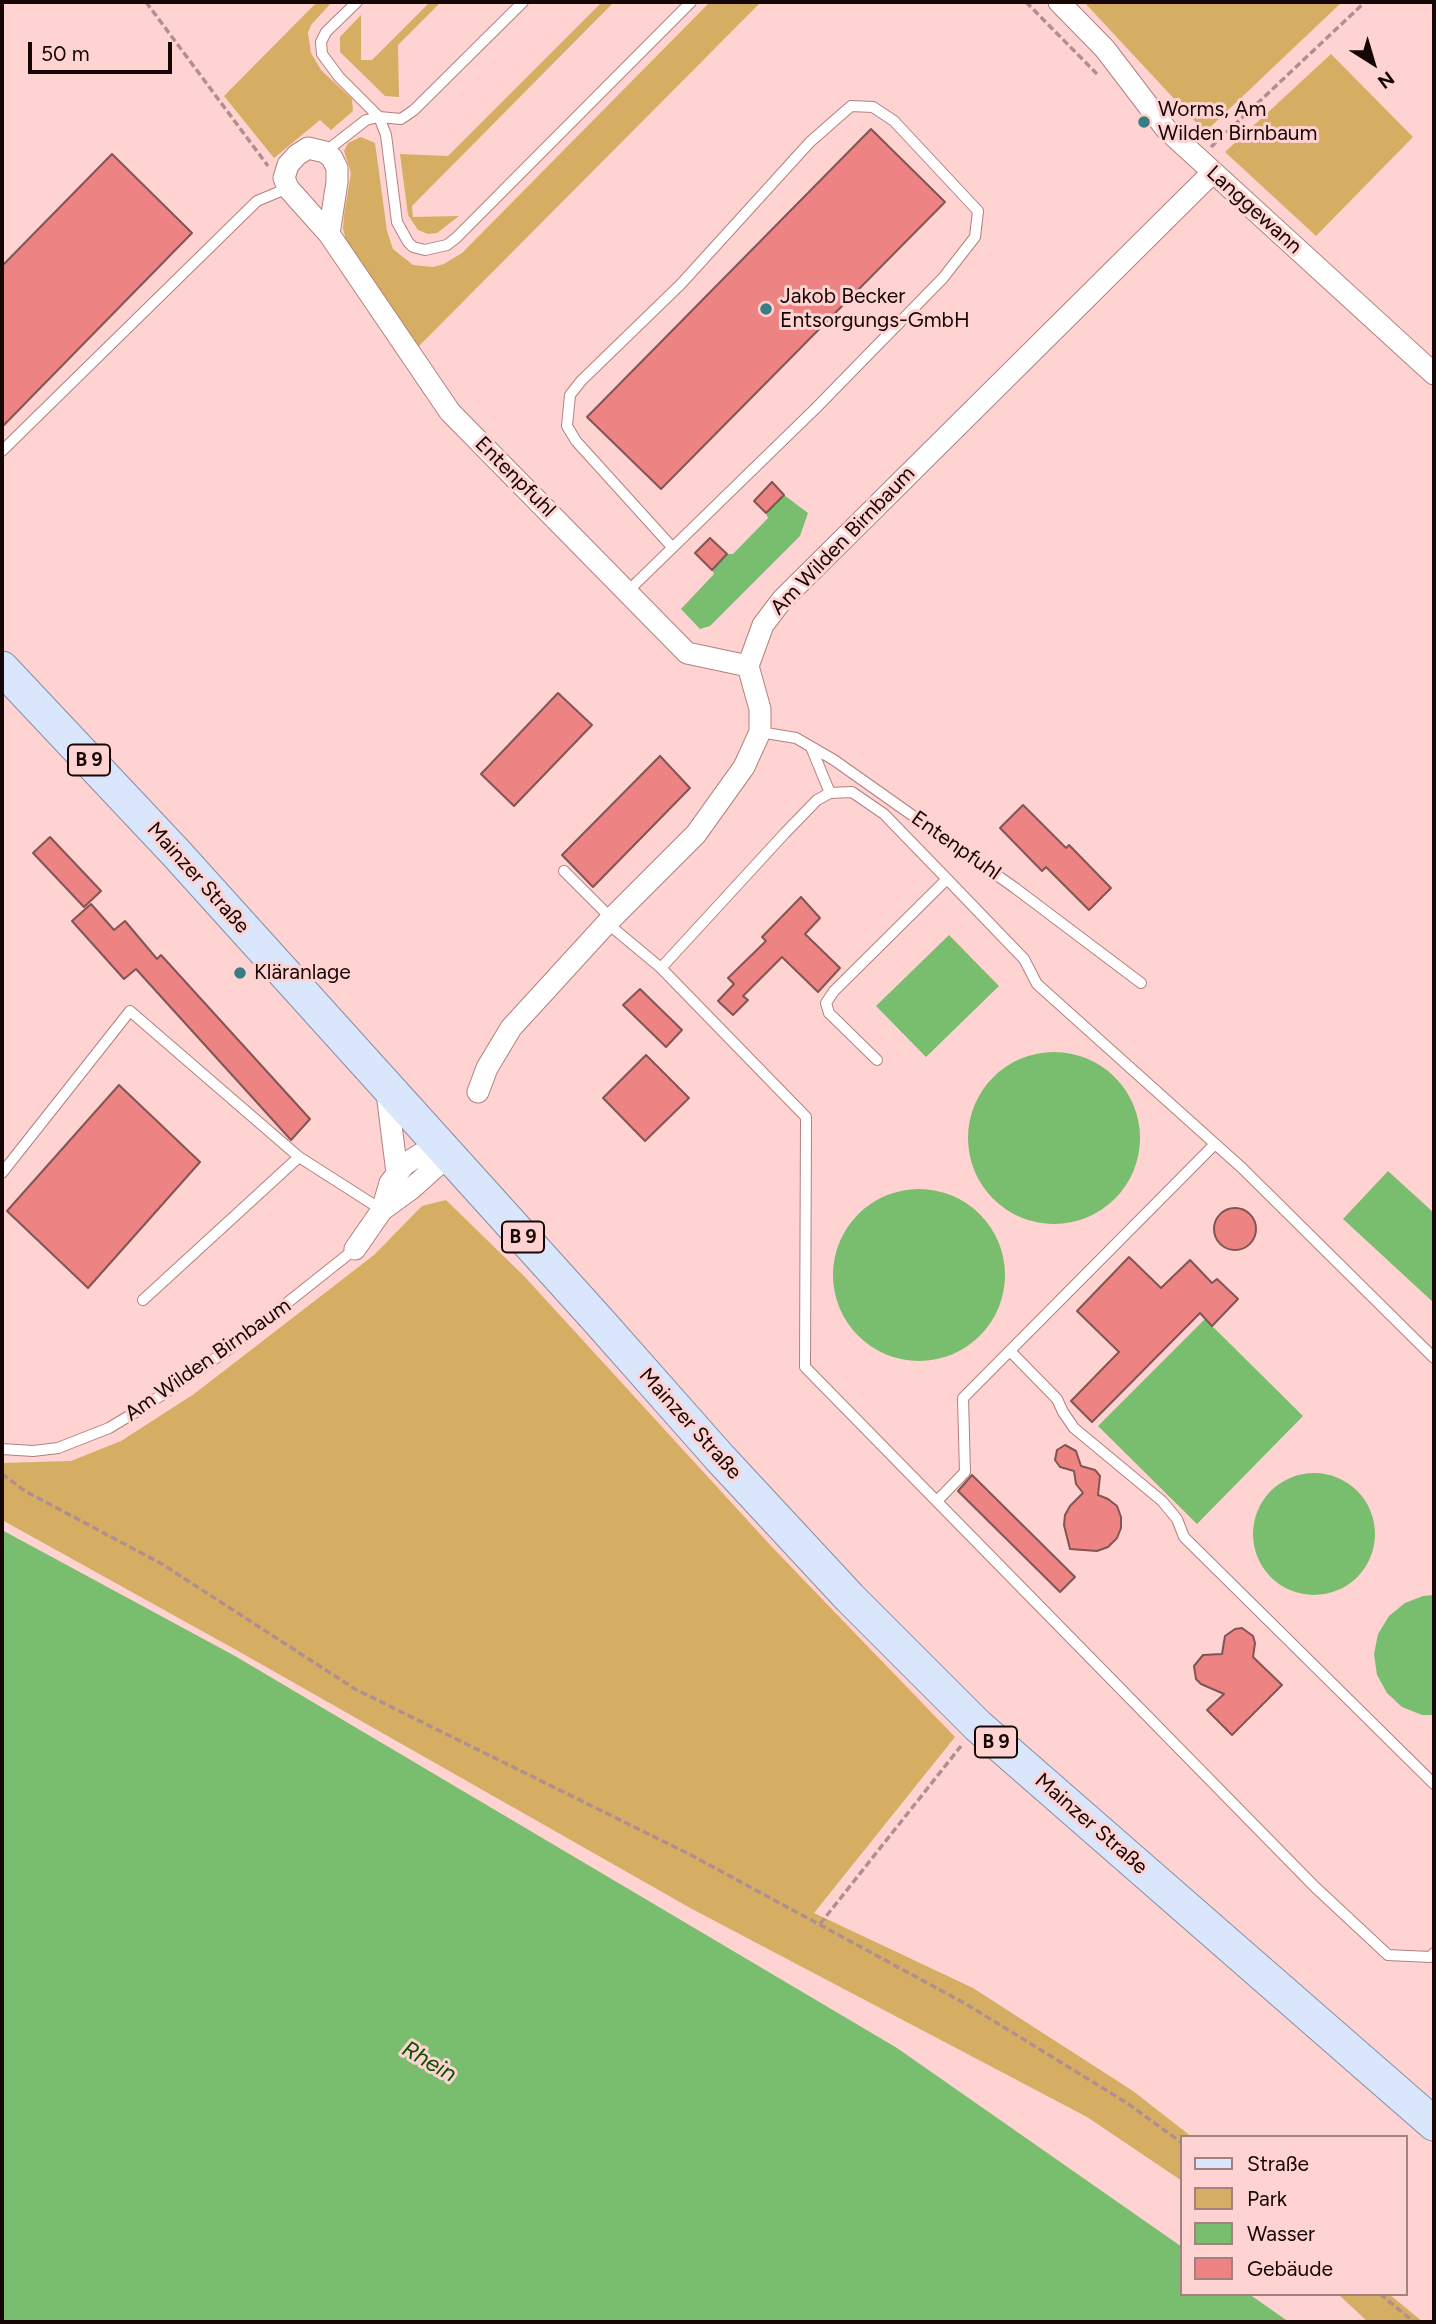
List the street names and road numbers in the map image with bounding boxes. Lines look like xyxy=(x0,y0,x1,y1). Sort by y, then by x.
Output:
street label: Langgewann xyxy=(1201,161,1307,259)
street label: Entenpfuhl xyxy=(470,432,560,522)
street label: Am Wilden Birnbaum xyxy=(766,461,920,621)
road number: B 9 xyxy=(68,744,110,776)
street label: Entenpfuhl xyxy=(906,806,1006,886)
street label: Mainzer Straße xyxy=(141,817,255,939)
road number: B 9 xyxy=(502,1222,544,1252)
street label: Am Wilden Birnbaum xyxy=(120,1293,296,1427)
street label: Mainzer Straße xyxy=(633,1363,747,1485)
road number: B 9 xyxy=(975,1726,1017,1758)
street label: Mainzer Straße xyxy=(1029,1768,1153,1880)

